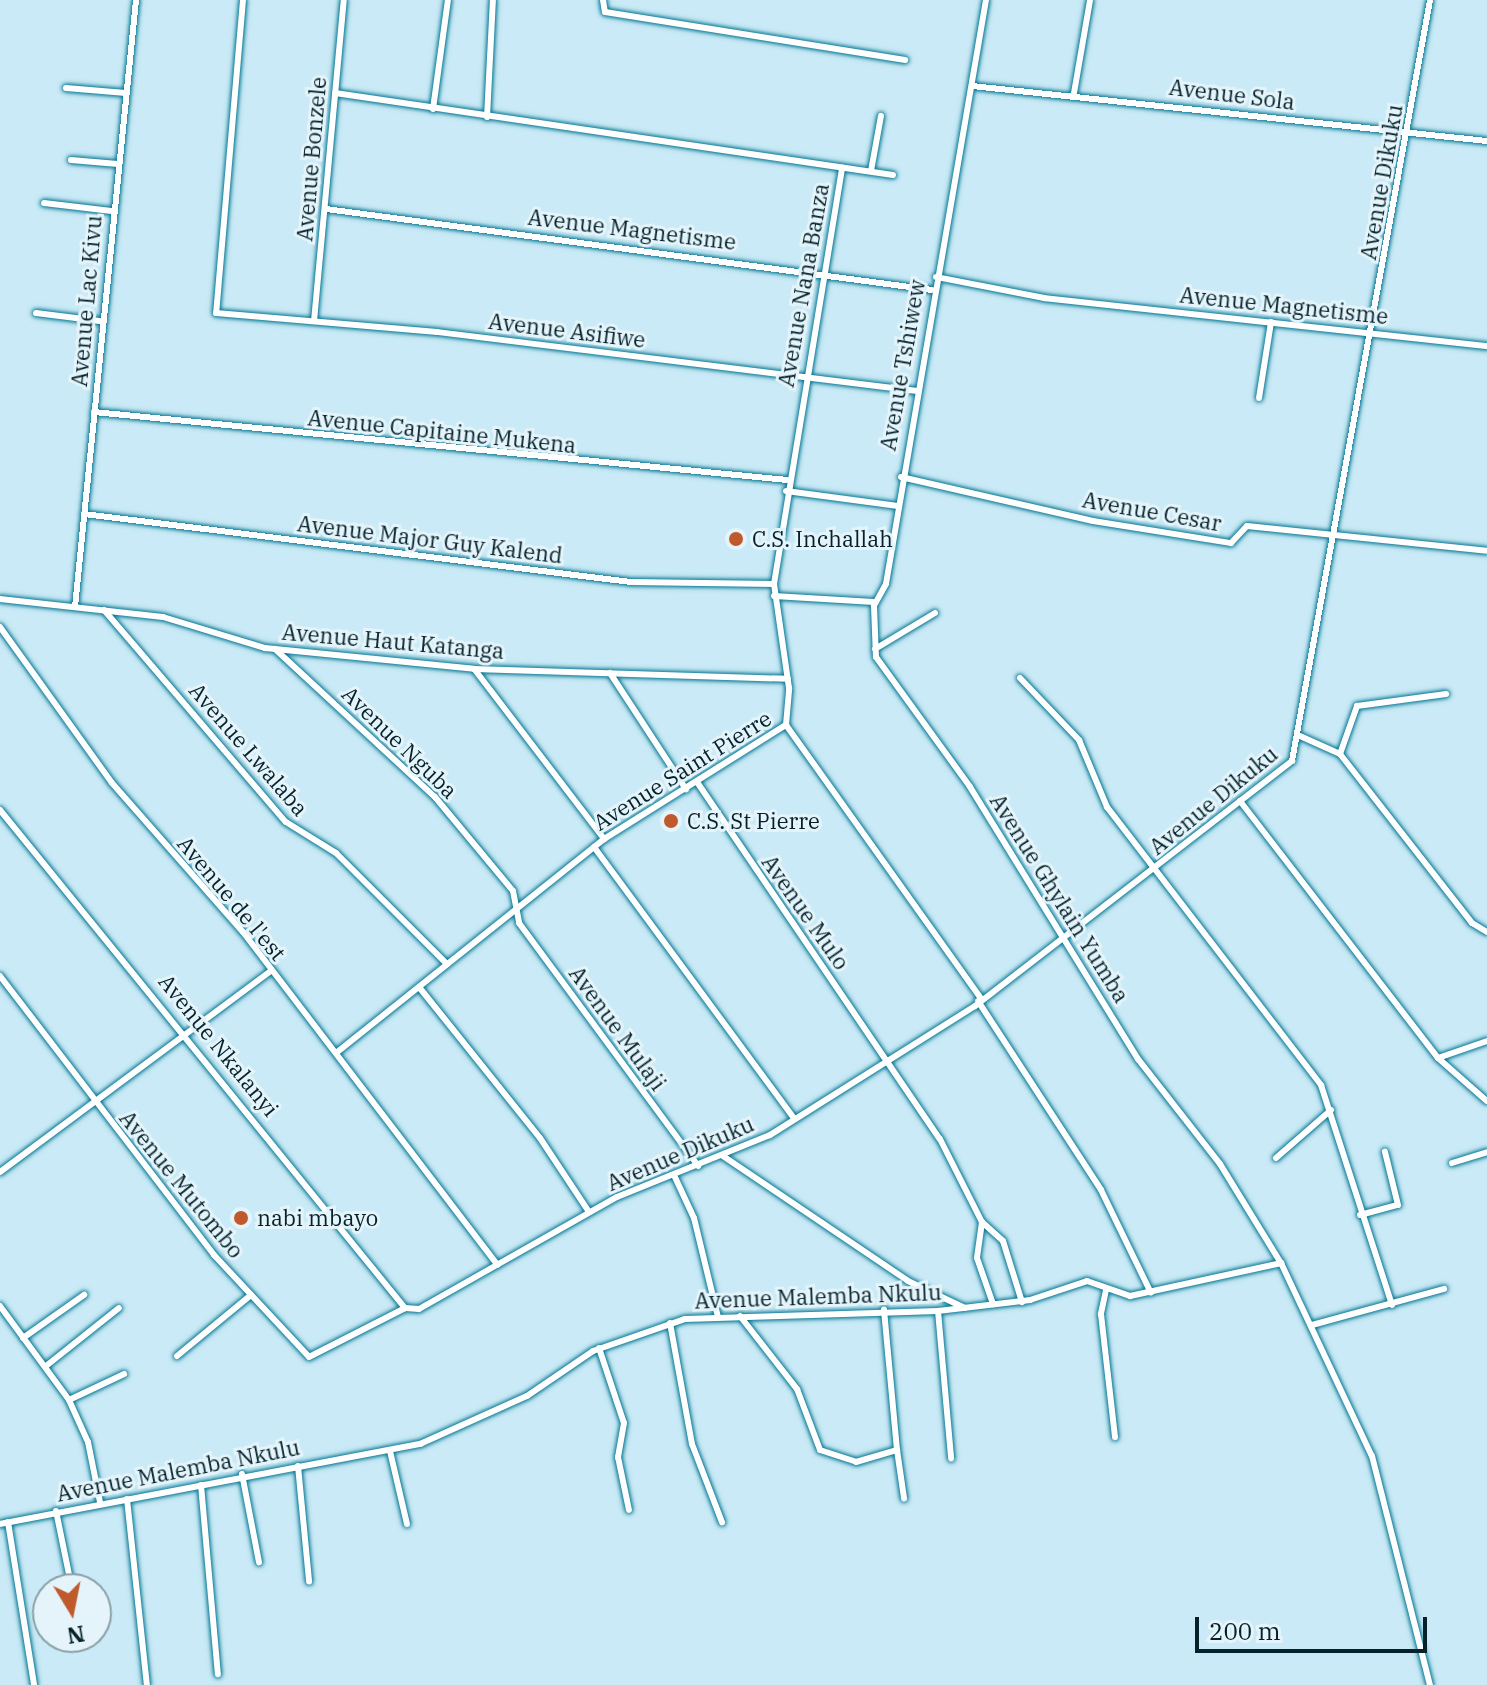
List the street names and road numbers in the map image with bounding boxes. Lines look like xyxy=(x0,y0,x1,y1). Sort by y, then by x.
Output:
street label: Avenue Sola xyxy=(1168,73,1296,115)
street label: Avenue Bonzele xyxy=(291,76,331,242)
street label: Avenue Dikuku xyxy=(1354,102,1408,262)
street label: Avenue Nana Banza xyxy=(772,181,834,389)
street label: Avenue Magnetisme xyxy=(526,203,738,255)
street label: Avenue Lac Kivu xyxy=(65,214,107,388)
street label: Avenue Tshiwew xyxy=(874,277,930,453)
street label: Avenue Magnetisme xyxy=(1178,281,1390,329)
street label: Avenue Asifiwe xyxy=(487,307,647,353)
street label: Avenue Capitaine Mukena xyxy=(306,404,578,458)
street label: Avenue Cesar xyxy=(1080,486,1224,536)
street label: Avenue Major Guy Kalend xyxy=(296,510,564,568)
street label: Avenue Haut Katanga xyxy=(281,618,505,664)
street label: Avenue Lwalaba xyxy=(184,677,314,821)
street label: Avenue Nguba xyxy=(337,680,463,804)
street label: Avenue Saint Pierre xyxy=(588,704,776,836)
street label: Avenue Dikuku xyxy=(1144,740,1282,860)
street label: Avenue Ghylain Yumba xyxy=(985,789,1135,1007)
street label: Avenue de l'est xyxy=(172,830,292,966)
street label: Avenue Mulo xyxy=(757,849,855,975)
street label: Avenue Mulaji xyxy=(564,961,672,1095)
street label: Avenue Nkalanyi xyxy=(154,969,284,1121)
street label: Avenue Mutombo xyxy=(114,1105,250,1263)
street label: Avenue Dikuku xyxy=(602,1110,758,1196)
street label: Avenue Malemba Nkulu xyxy=(694,1278,942,1314)
street label: Avenue Malemba Nkulu xyxy=(54,1433,302,1507)

